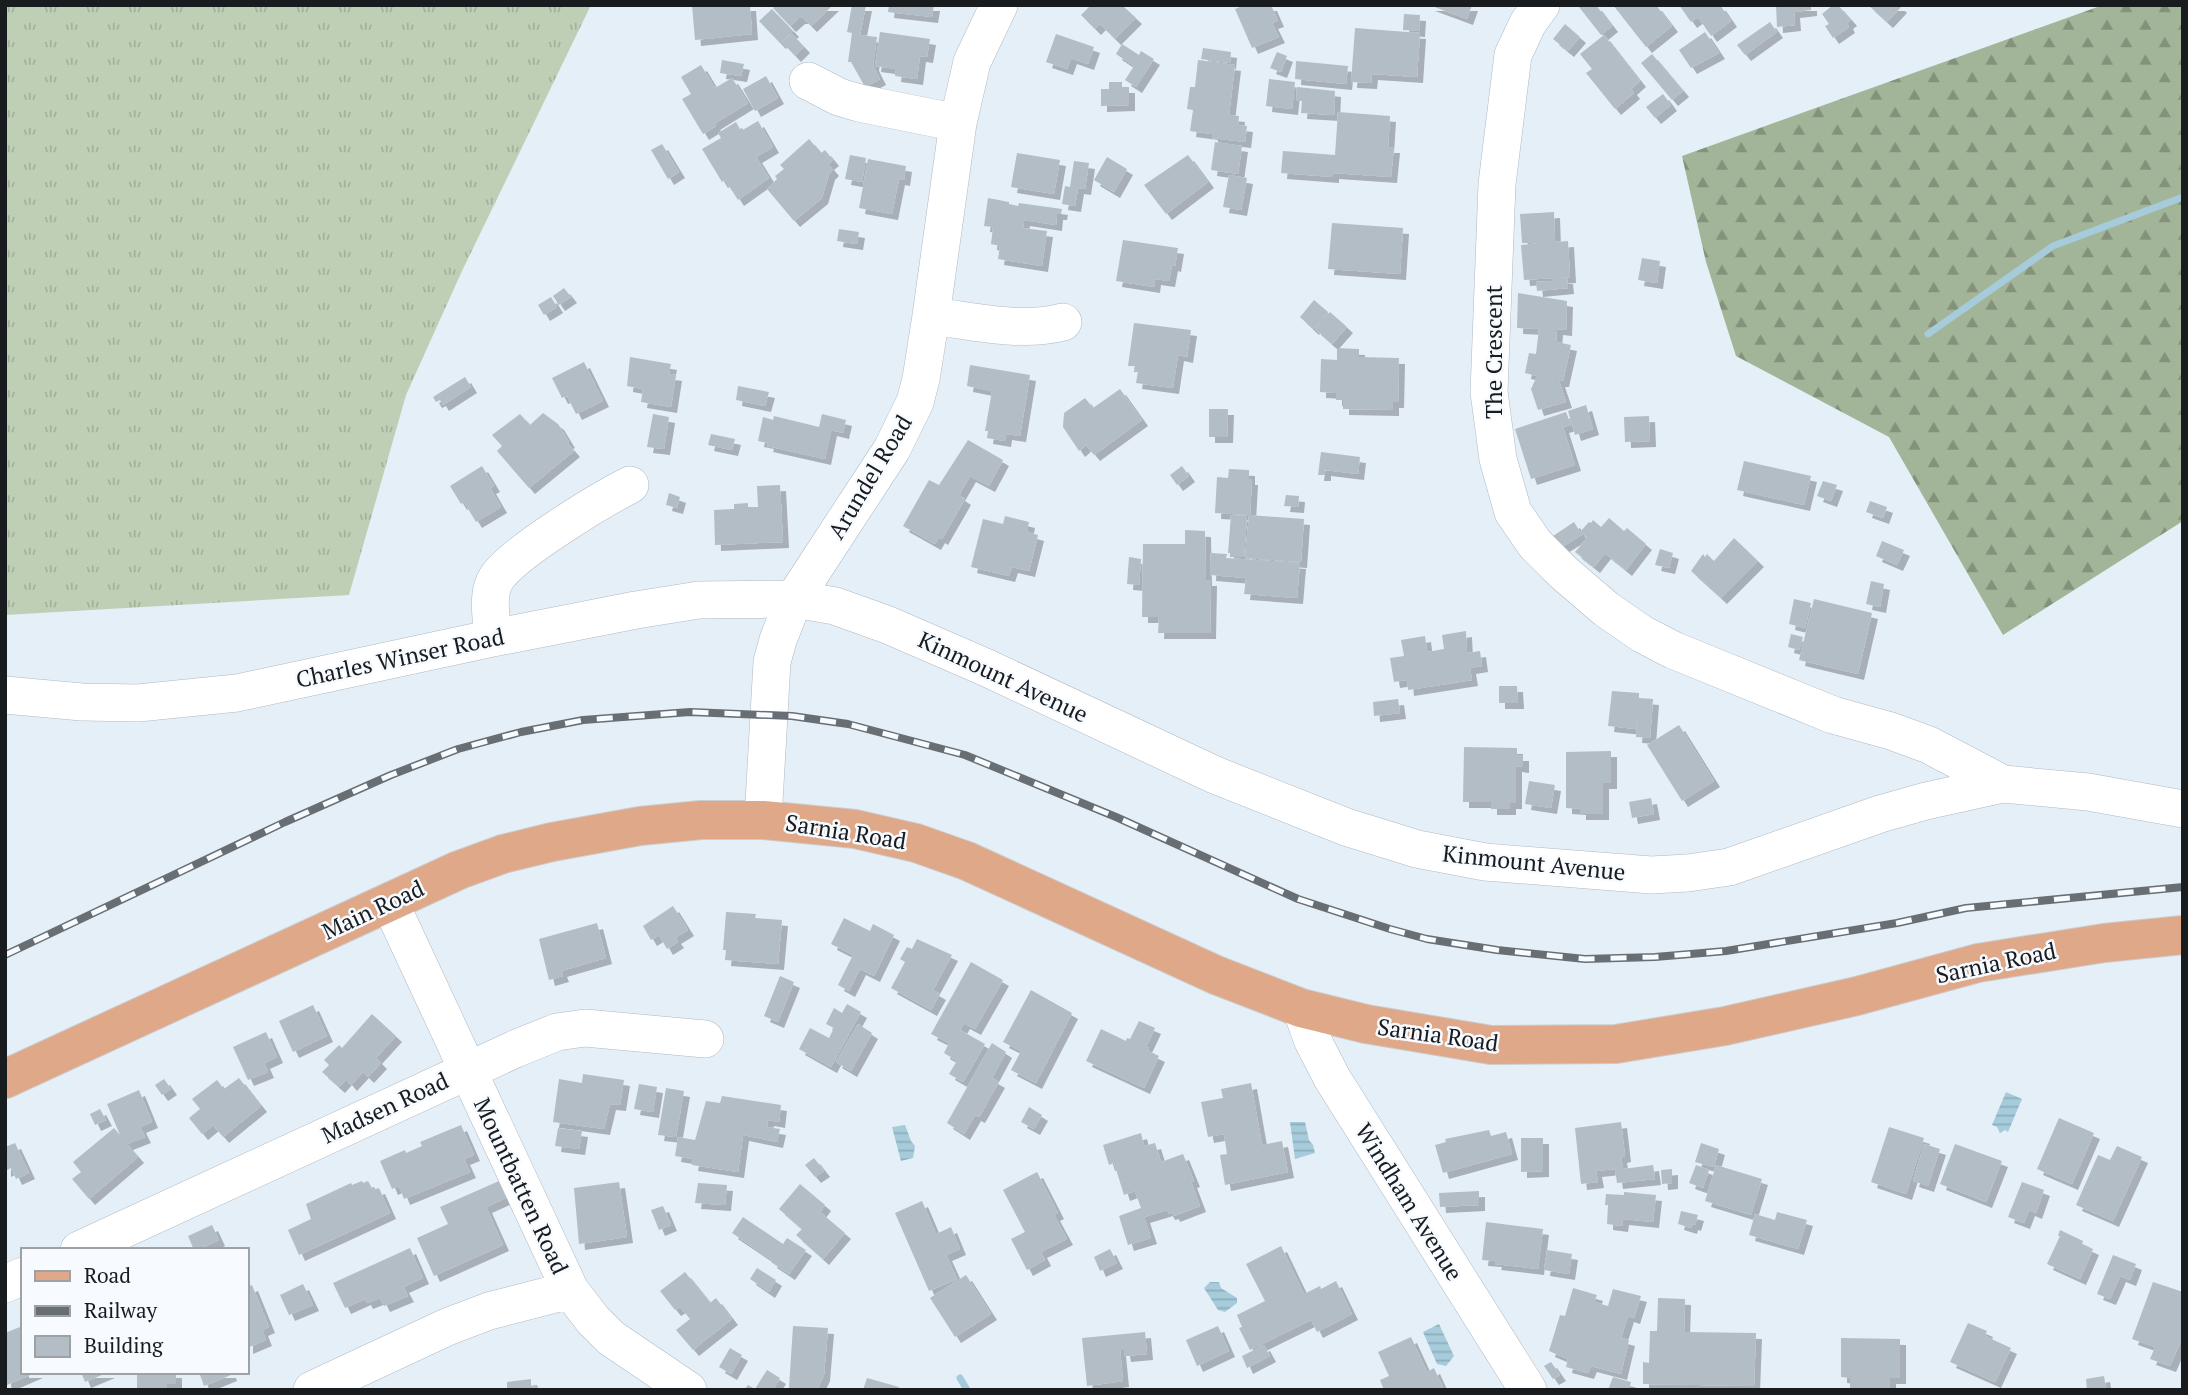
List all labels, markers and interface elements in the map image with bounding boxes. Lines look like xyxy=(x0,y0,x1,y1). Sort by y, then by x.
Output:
street label: The Crescent xyxy=(1478,284,1509,419)
street label: Arundel Road xyxy=(820,409,919,545)
street label: Charles Winser Road xyxy=(293,620,507,695)
street label: Kinmount Avenue xyxy=(913,624,1093,729)
street label: Sarnia Road xyxy=(783,807,909,856)
street label: Kinmount Avenue xyxy=(1441,837,1627,888)
street label: Main Road xyxy=(317,872,429,947)
street label: Sarnia Road xyxy=(1933,935,2059,990)
street label: Sarnia Road xyxy=(1376,1011,1501,1058)
street label: Madsen Road xyxy=(316,1065,453,1150)
street label: Mountbatten Road xyxy=(467,1093,576,1279)
street label: Windham Avenue xyxy=(1349,1117,1470,1286)
legend xyxy=(21,1248,248,1374)
text: Road xyxy=(84,1261,131,1289)
text: Railway xyxy=(84,1296,158,1324)
text: Building xyxy=(84,1331,164,1359)

